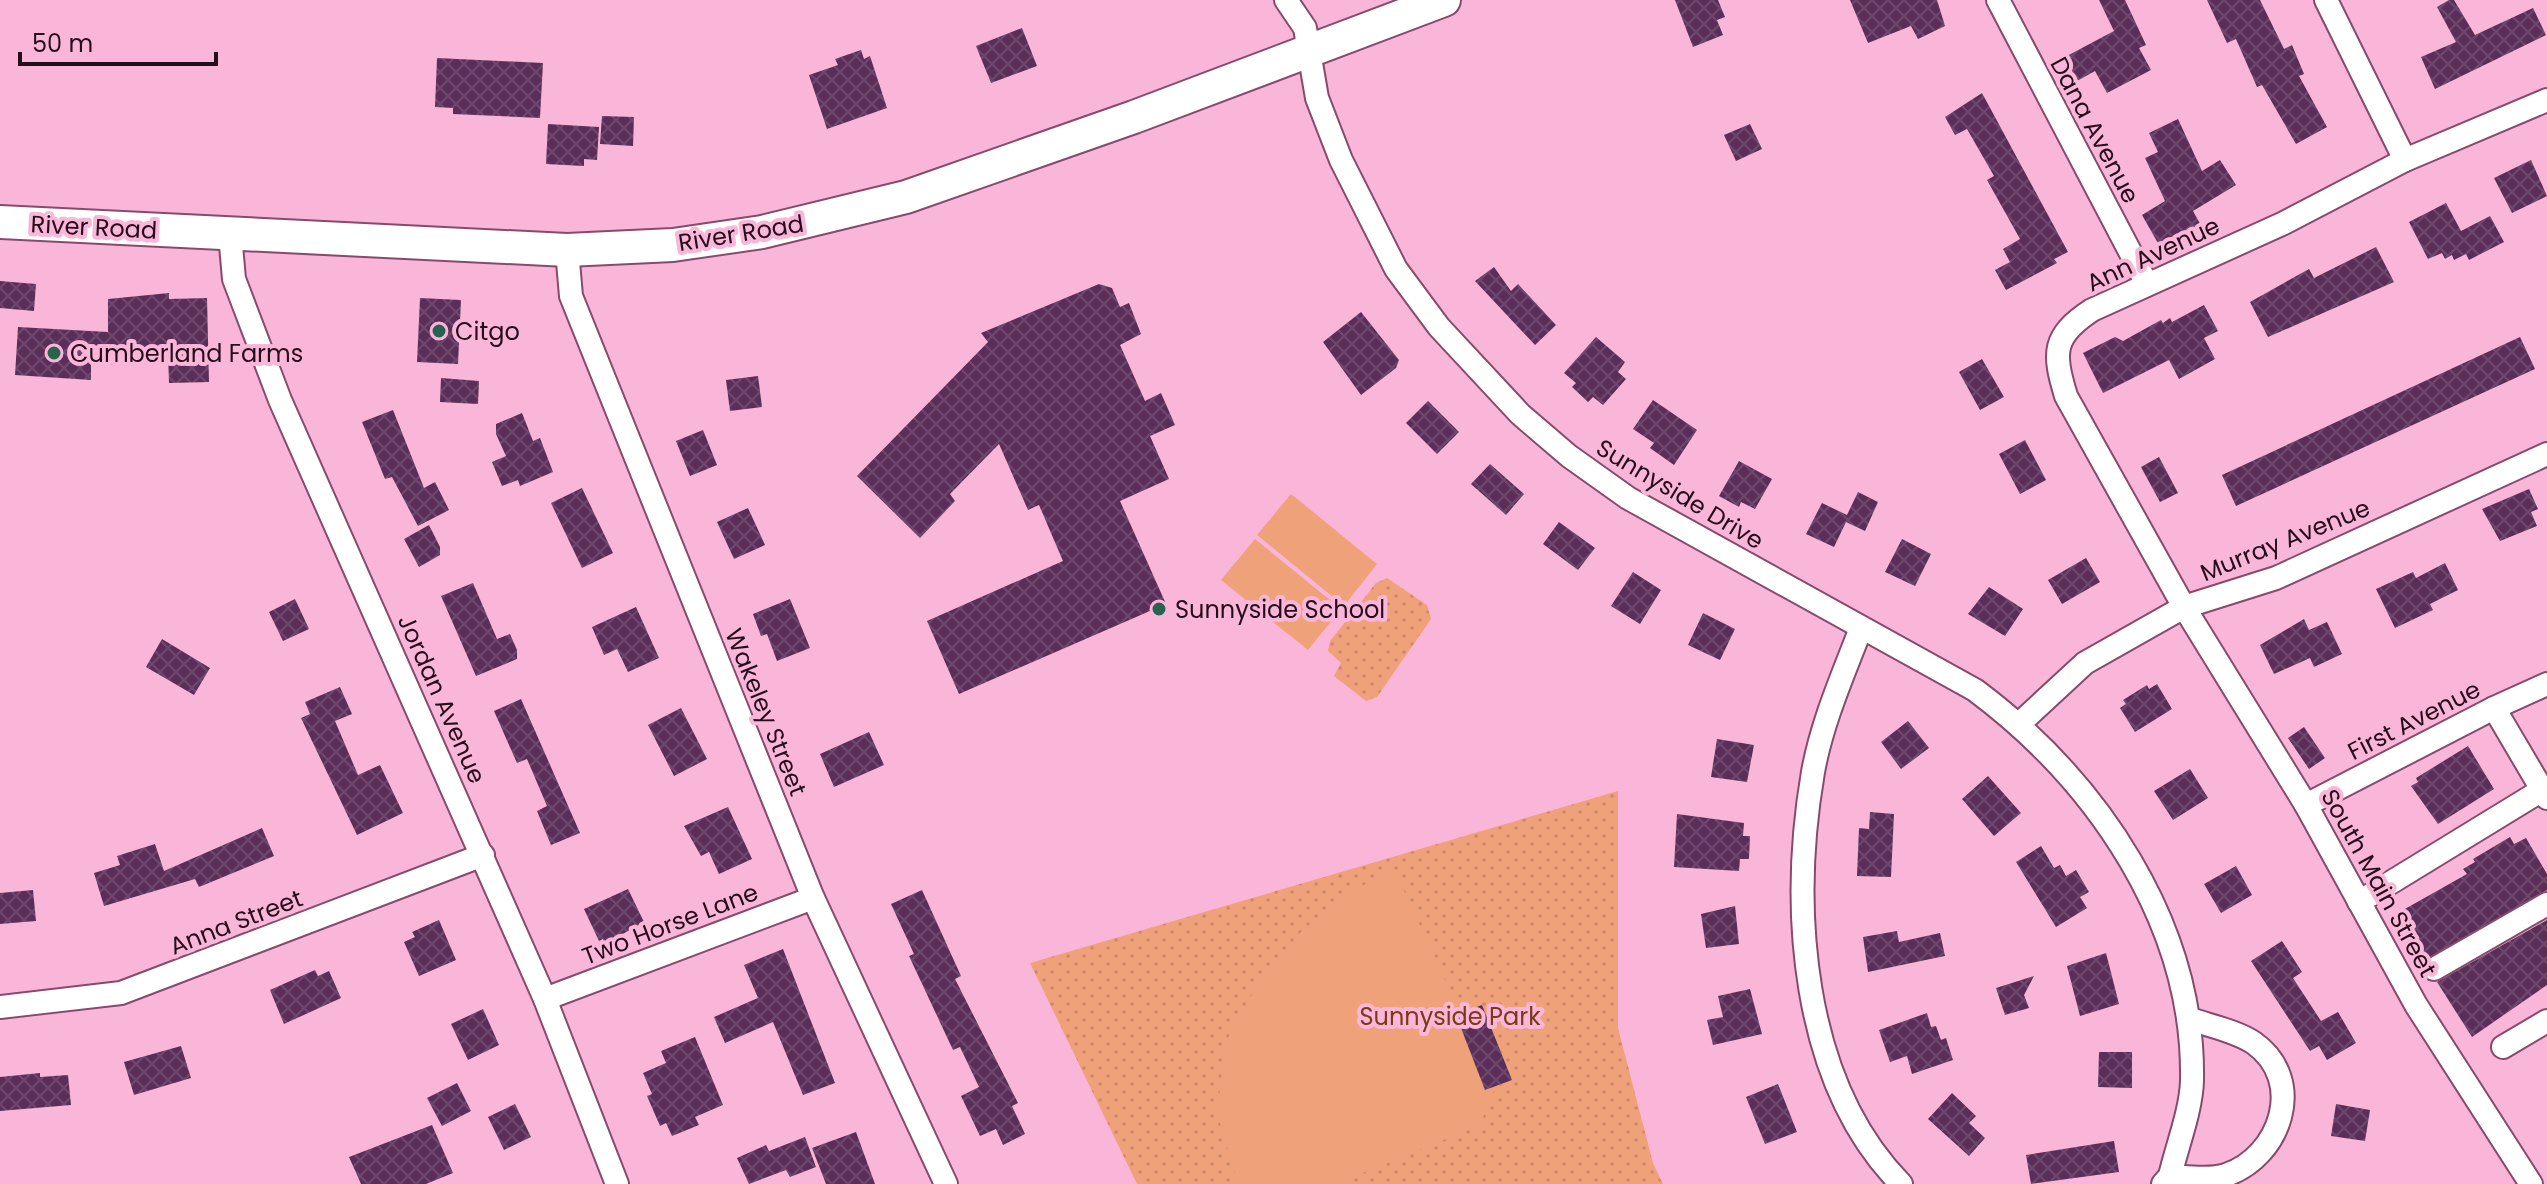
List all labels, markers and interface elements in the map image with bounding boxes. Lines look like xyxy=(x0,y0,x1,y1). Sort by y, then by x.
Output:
scale bar xyxy=(20,16,216,66)
text: 50 m xyxy=(32,27,93,60)
street label: Dana Avenue xyxy=(2043,51,2147,209)
street label: River Road xyxy=(30,207,158,247)
street label: River Road xyxy=(676,207,806,259)
street label: Ann Avenue xyxy=(2081,209,2225,299)
place label: Citgo xyxy=(455,315,520,348)
marker: Citgo xyxy=(430,322,448,340)
place label: Cumberland Farms xyxy=(70,337,303,370)
marker: Cumberland Farms xyxy=(45,344,63,362)
street label: Sunnyside Drive xyxy=(1590,431,1770,557)
street label: Murray Avenue xyxy=(2195,491,2375,589)
place label: Sunnyside School xyxy=(1175,593,1385,626)
marker: Sunnyside School xyxy=(1150,600,1168,618)
street label: Jordan Avenue xyxy=(390,609,494,789)
street label: Wakeley Street xyxy=(717,623,815,801)
street label: First Avenue xyxy=(2342,672,2486,768)
street label: South Main Street xyxy=(2314,783,2444,983)
street label: Two Horse Lane xyxy=(577,875,763,973)
street label: Anna Street xyxy=(165,882,307,962)
park label: Sunnyside Park xyxy=(1359,1000,1541,1033)

